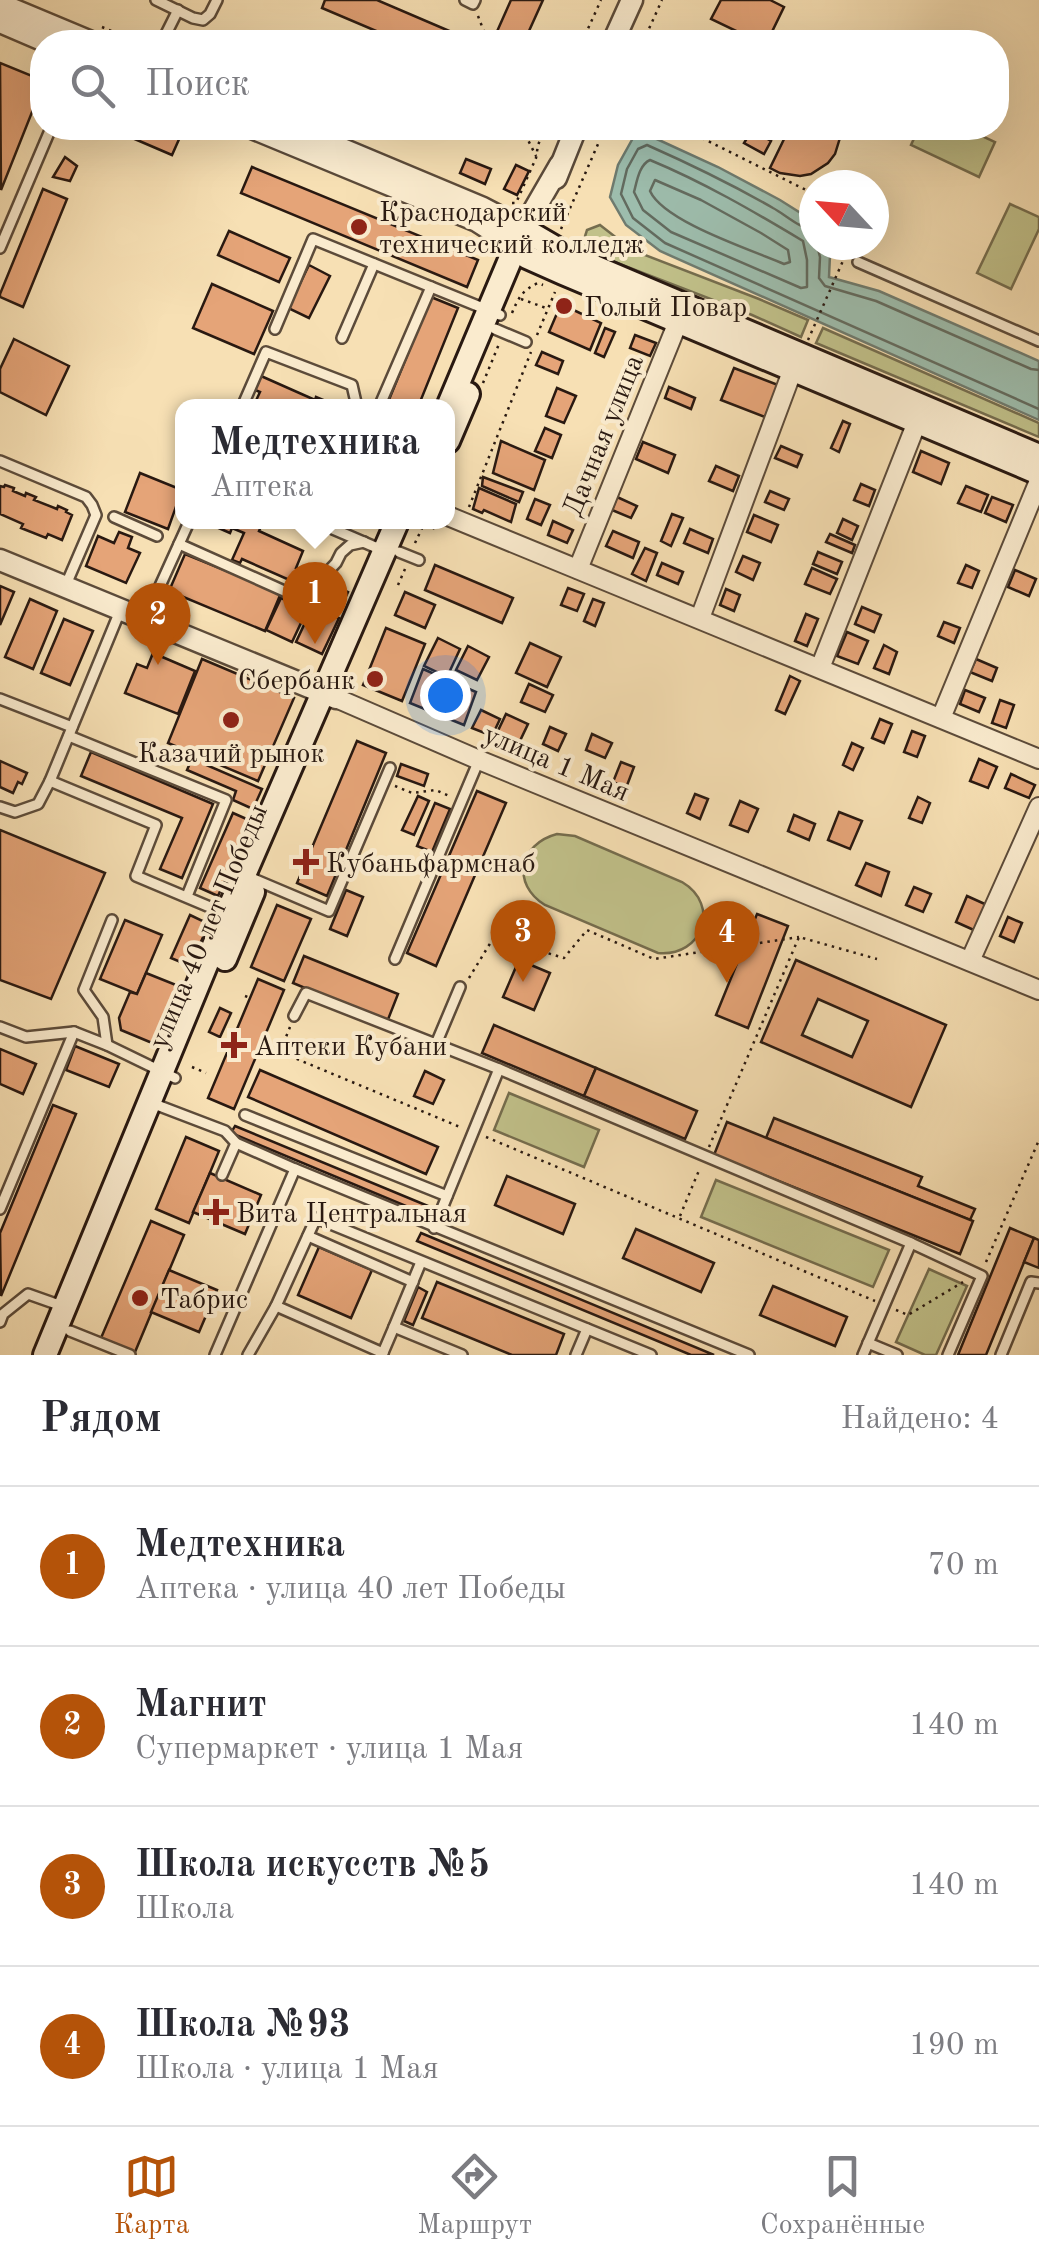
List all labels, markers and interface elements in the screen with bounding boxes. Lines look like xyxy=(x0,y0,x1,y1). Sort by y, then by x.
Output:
search box xyxy=(30,30,1009,140)
icon: search xyxy=(65,58,120,113)
text: Поиск xyxy=(145,66,250,104)
north arrow xyxy=(799,170,889,260)
place label: Краснодарский технический колледж xyxy=(379,200,644,260)
marker: Краснодарский технический колледж xyxy=(348,216,370,238)
marker: Голый Повар xyxy=(553,295,575,317)
place label: Голый Повар xyxy=(584,295,747,323)
street label: Дачная улица xyxy=(560,351,650,521)
popup xyxy=(175,399,455,529)
text: Медтехника xyxy=(210,425,420,463)
text: Аптека xyxy=(210,472,314,504)
pin: 1 xyxy=(282,562,348,644)
pin: 2 xyxy=(126,582,190,665)
place label: Сбербанк xyxy=(238,668,355,696)
marker: Сбербанк xyxy=(364,668,386,690)
your location xyxy=(420,670,471,721)
marker: Казачий рынок xyxy=(220,709,242,731)
street label: улица 1 Мая xyxy=(479,722,633,808)
place label: Казачий рынок xyxy=(138,741,325,769)
street label: улица 40 лет Победы xyxy=(146,801,274,1054)
marker: Кубаньфармснаб xyxy=(295,851,317,873)
place label: Кубаньфармснаб xyxy=(326,851,536,879)
pin: 3 xyxy=(490,900,556,982)
pin: 4 xyxy=(694,900,760,983)
marker: Аптеки Кубани xyxy=(223,1034,245,1056)
place label: Аптеки Кубани xyxy=(254,1034,447,1062)
marker: Вита Центральная xyxy=(205,1201,227,1223)
place label: Вита Центральная xyxy=(236,1201,467,1229)
marker: Табрис xyxy=(129,1287,151,1309)
place label: Табрис xyxy=(160,1287,248,1315)
text: Рядом xyxy=(40,1399,162,1441)
text: Найдено: 4 xyxy=(840,1404,999,1436)
text: Медтехника xyxy=(135,1527,345,1565)
text: 1 xyxy=(63,1550,82,1582)
text: 70 m xyxy=(928,1550,999,1582)
text: Аптека · улица 40 лет Победы xyxy=(135,1574,566,1606)
text: Магнит xyxy=(135,1687,267,1725)
text: 2 xyxy=(63,1710,82,1742)
text: 140 m xyxy=(909,1710,999,1742)
text: Супермаркет · улица 1 Мая xyxy=(135,1734,523,1766)
text: Школа искусств №5 xyxy=(135,1847,490,1885)
text: 3 xyxy=(63,1870,82,1902)
text: 140 m xyxy=(909,1870,999,1902)
text: Школа xyxy=(135,1894,234,1926)
text: Школа №93 xyxy=(135,2007,351,2045)
text: 4 xyxy=(63,2030,82,2062)
text: 190 m xyxy=(909,2030,999,2062)
text: Школа · улица 1 Мая xyxy=(135,2054,439,2086)
tab: Карта xyxy=(114,2149,190,2244)
tab: Маршрут xyxy=(417,2149,532,2244)
tab: Сохранённые xyxy=(760,2149,925,2244)

